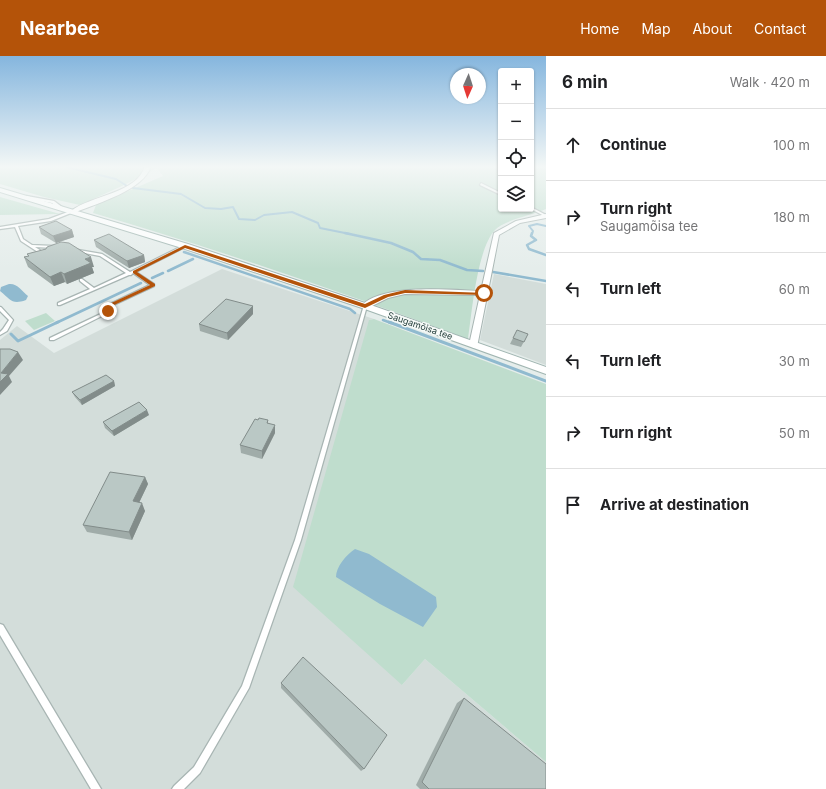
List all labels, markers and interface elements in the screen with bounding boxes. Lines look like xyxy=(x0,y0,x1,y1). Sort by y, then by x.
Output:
text: Nearbee xyxy=(20,17,100,40)
text: Home xyxy=(580,20,619,37)
text: Map xyxy=(641,20,671,37)
text: About xyxy=(693,20,732,37)
text: Contact xyxy=(754,20,806,37)
north arrow xyxy=(450,68,486,104)
map controls xyxy=(498,68,534,212)
button: + xyxy=(498,68,534,104)
text: 6 min xyxy=(562,72,608,92)
text: Walk · 420 m xyxy=(730,74,810,90)
button: − xyxy=(498,104,534,140)
icon: ahead xyxy=(562,134,584,156)
text: Continue xyxy=(600,135,667,154)
text: 100 m xyxy=(773,137,810,153)
button: locate xyxy=(498,140,534,176)
button: layers xyxy=(498,176,534,212)
text: Turn right xyxy=(600,199,672,218)
icon: right xyxy=(562,206,584,228)
text: 180 m xyxy=(773,209,810,225)
text: Saugamõisa tee xyxy=(600,218,698,234)
icon: left xyxy=(562,278,584,300)
text: Turn left xyxy=(600,279,661,298)
text: 60 m xyxy=(779,281,810,297)
route start xyxy=(475,284,493,302)
route end xyxy=(99,302,117,320)
street label: Saugamõisa tee xyxy=(386,309,454,342)
icon: left xyxy=(562,350,584,372)
text: Turn left xyxy=(600,351,661,370)
text: 30 m xyxy=(779,353,810,369)
icon: right xyxy=(562,422,584,444)
text: Turn right xyxy=(600,423,672,442)
text: 50 m xyxy=(779,425,810,441)
icon: arrive xyxy=(562,494,584,516)
text: Arrive at destination xyxy=(600,495,749,514)

